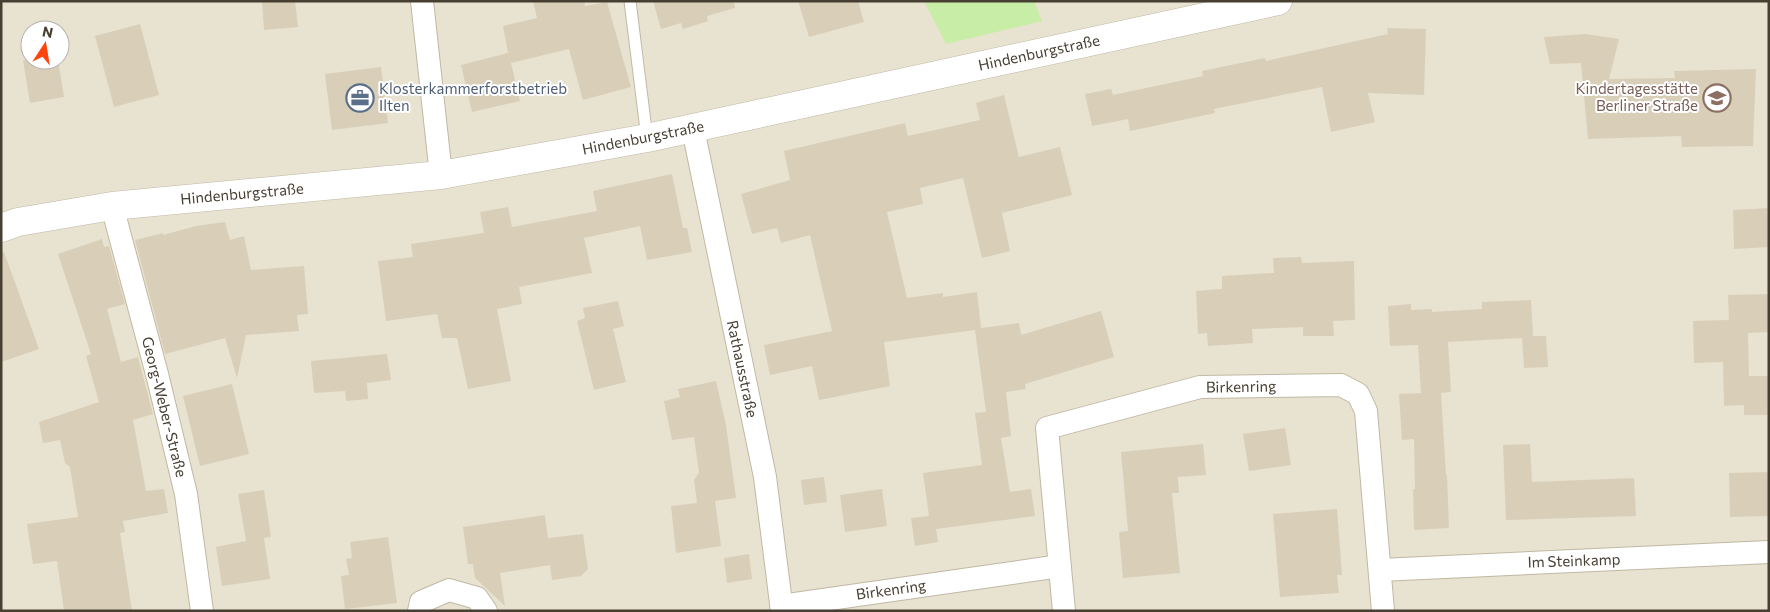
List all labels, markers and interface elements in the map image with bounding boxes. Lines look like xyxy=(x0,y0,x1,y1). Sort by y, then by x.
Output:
north arrow xyxy=(20,20,70,70)
text: N xyxy=(41,22,55,41)
street label: Hindenburgstraße xyxy=(976,30,1101,74)
place label: Klosterkammerforstbetrieb Ilten xyxy=(379,79,567,114)
place label: Kindertagesstätte Berliner Straße xyxy=(1575,79,1698,114)
office icon: Klosterkammerforstbetrieb Ilten xyxy=(345,83,375,113)
school or university icon: Kindertagesstätte Berliner Straße xyxy=(1702,83,1732,113)
street label: Hindenburgstraße xyxy=(580,116,705,158)
street label: Hindenburgstraße xyxy=(179,179,304,207)
street label: Rathausstraße xyxy=(724,318,762,419)
street label: Georg-Weber-Straße xyxy=(139,335,191,479)
street label: Birkenring xyxy=(1206,376,1276,396)
street label: Im Steinkamp xyxy=(1527,549,1621,571)
street label: Birkenring xyxy=(855,575,927,603)

